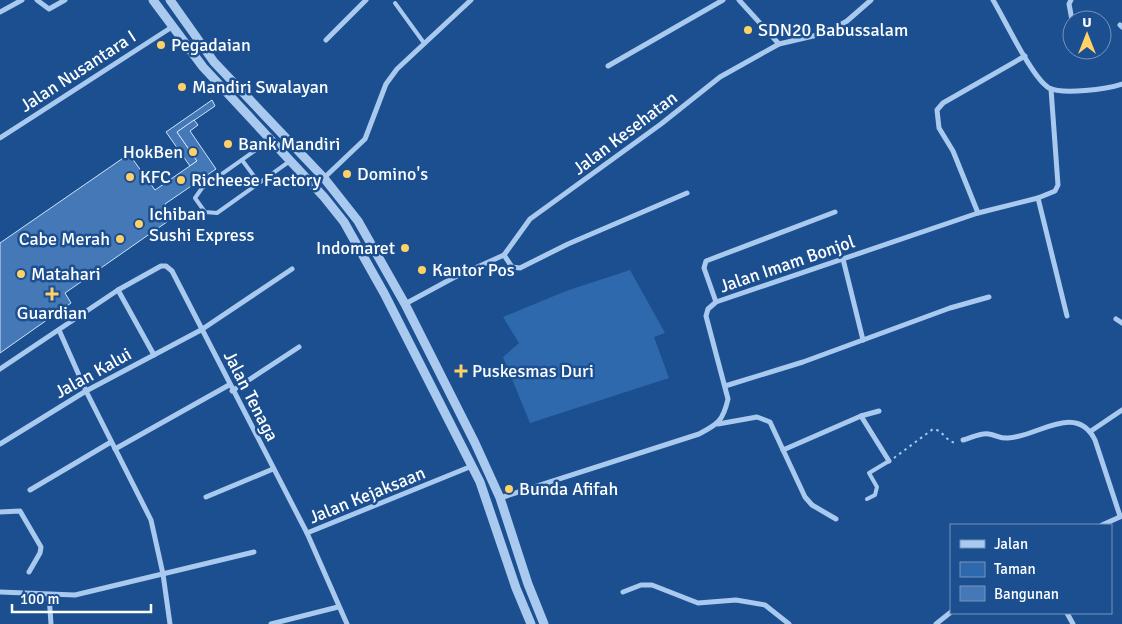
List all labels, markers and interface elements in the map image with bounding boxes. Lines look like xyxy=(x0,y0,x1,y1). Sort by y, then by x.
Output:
north arrow xyxy=(1062,10,1112,60)
text: U xyxy=(1082,14,1092,31)
place label: SDN20 Babussalam xyxy=(758,19,908,41)
marker: SDN20 Babussalam xyxy=(742,24,754,36)
street label: Jalan Nusantara I xyxy=(16,25,140,117)
place label: Pegadaian xyxy=(171,34,251,56)
marker: Pegadaian xyxy=(155,39,167,51)
place label: Mandiri Swalayan xyxy=(192,76,329,98)
marker: Mandiri Swalayan xyxy=(176,81,188,93)
street label: Jalan Kesehatan xyxy=(568,87,682,179)
place label: Bank Mandiri xyxy=(238,133,340,155)
marker: Bank Mandiri xyxy=(222,138,234,150)
place label: HokBen xyxy=(123,141,183,163)
marker: HokBen xyxy=(187,146,199,158)
place label: Domino's xyxy=(357,163,428,185)
place label: KFC xyxy=(140,166,171,188)
marker: Domino's xyxy=(341,168,353,180)
place label: Richeese Factory xyxy=(191,169,322,191)
marker: KFC xyxy=(124,171,136,183)
marker: Richeese Factory xyxy=(175,174,187,186)
place label: Ichiban Sushi Express xyxy=(149,203,255,246)
marker: Ichiban Sushi Express xyxy=(133,218,145,230)
place label: Cabe Merah xyxy=(19,228,110,250)
street label: Jalan Imam Bonjol xyxy=(716,231,858,297)
marker: Cabe Merah xyxy=(114,233,126,245)
place label: Indomaret xyxy=(316,237,395,259)
marker: Indomaret xyxy=(399,242,411,254)
place label: Kantor Pos xyxy=(432,259,515,281)
place label: Matahari xyxy=(31,263,101,285)
marker: Kantor Pos xyxy=(416,264,428,276)
marker: Matahari xyxy=(15,268,27,280)
marker: Guardian xyxy=(46,288,58,300)
place label: Guardian xyxy=(17,302,87,324)
street label: Jalan Kalui xyxy=(51,343,135,403)
street label: Jalan Tenaga xyxy=(219,347,283,445)
place label: Puskesmas Duri xyxy=(472,360,594,382)
marker: Puskesmas Duri xyxy=(454,364,468,378)
street label: Jalan Kejaksaan xyxy=(306,462,428,528)
place label: Bunda Afifah xyxy=(519,478,618,500)
marker: Bunda Afifah xyxy=(503,483,515,495)
legend xyxy=(950,524,1112,614)
text: Jalan xyxy=(994,535,1028,553)
text: Taman xyxy=(994,560,1036,578)
scale bar xyxy=(12,582,151,614)
text: Bangunan xyxy=(994,585,1059,603)
text: 100 m xyxy=(20,590,60,608)

